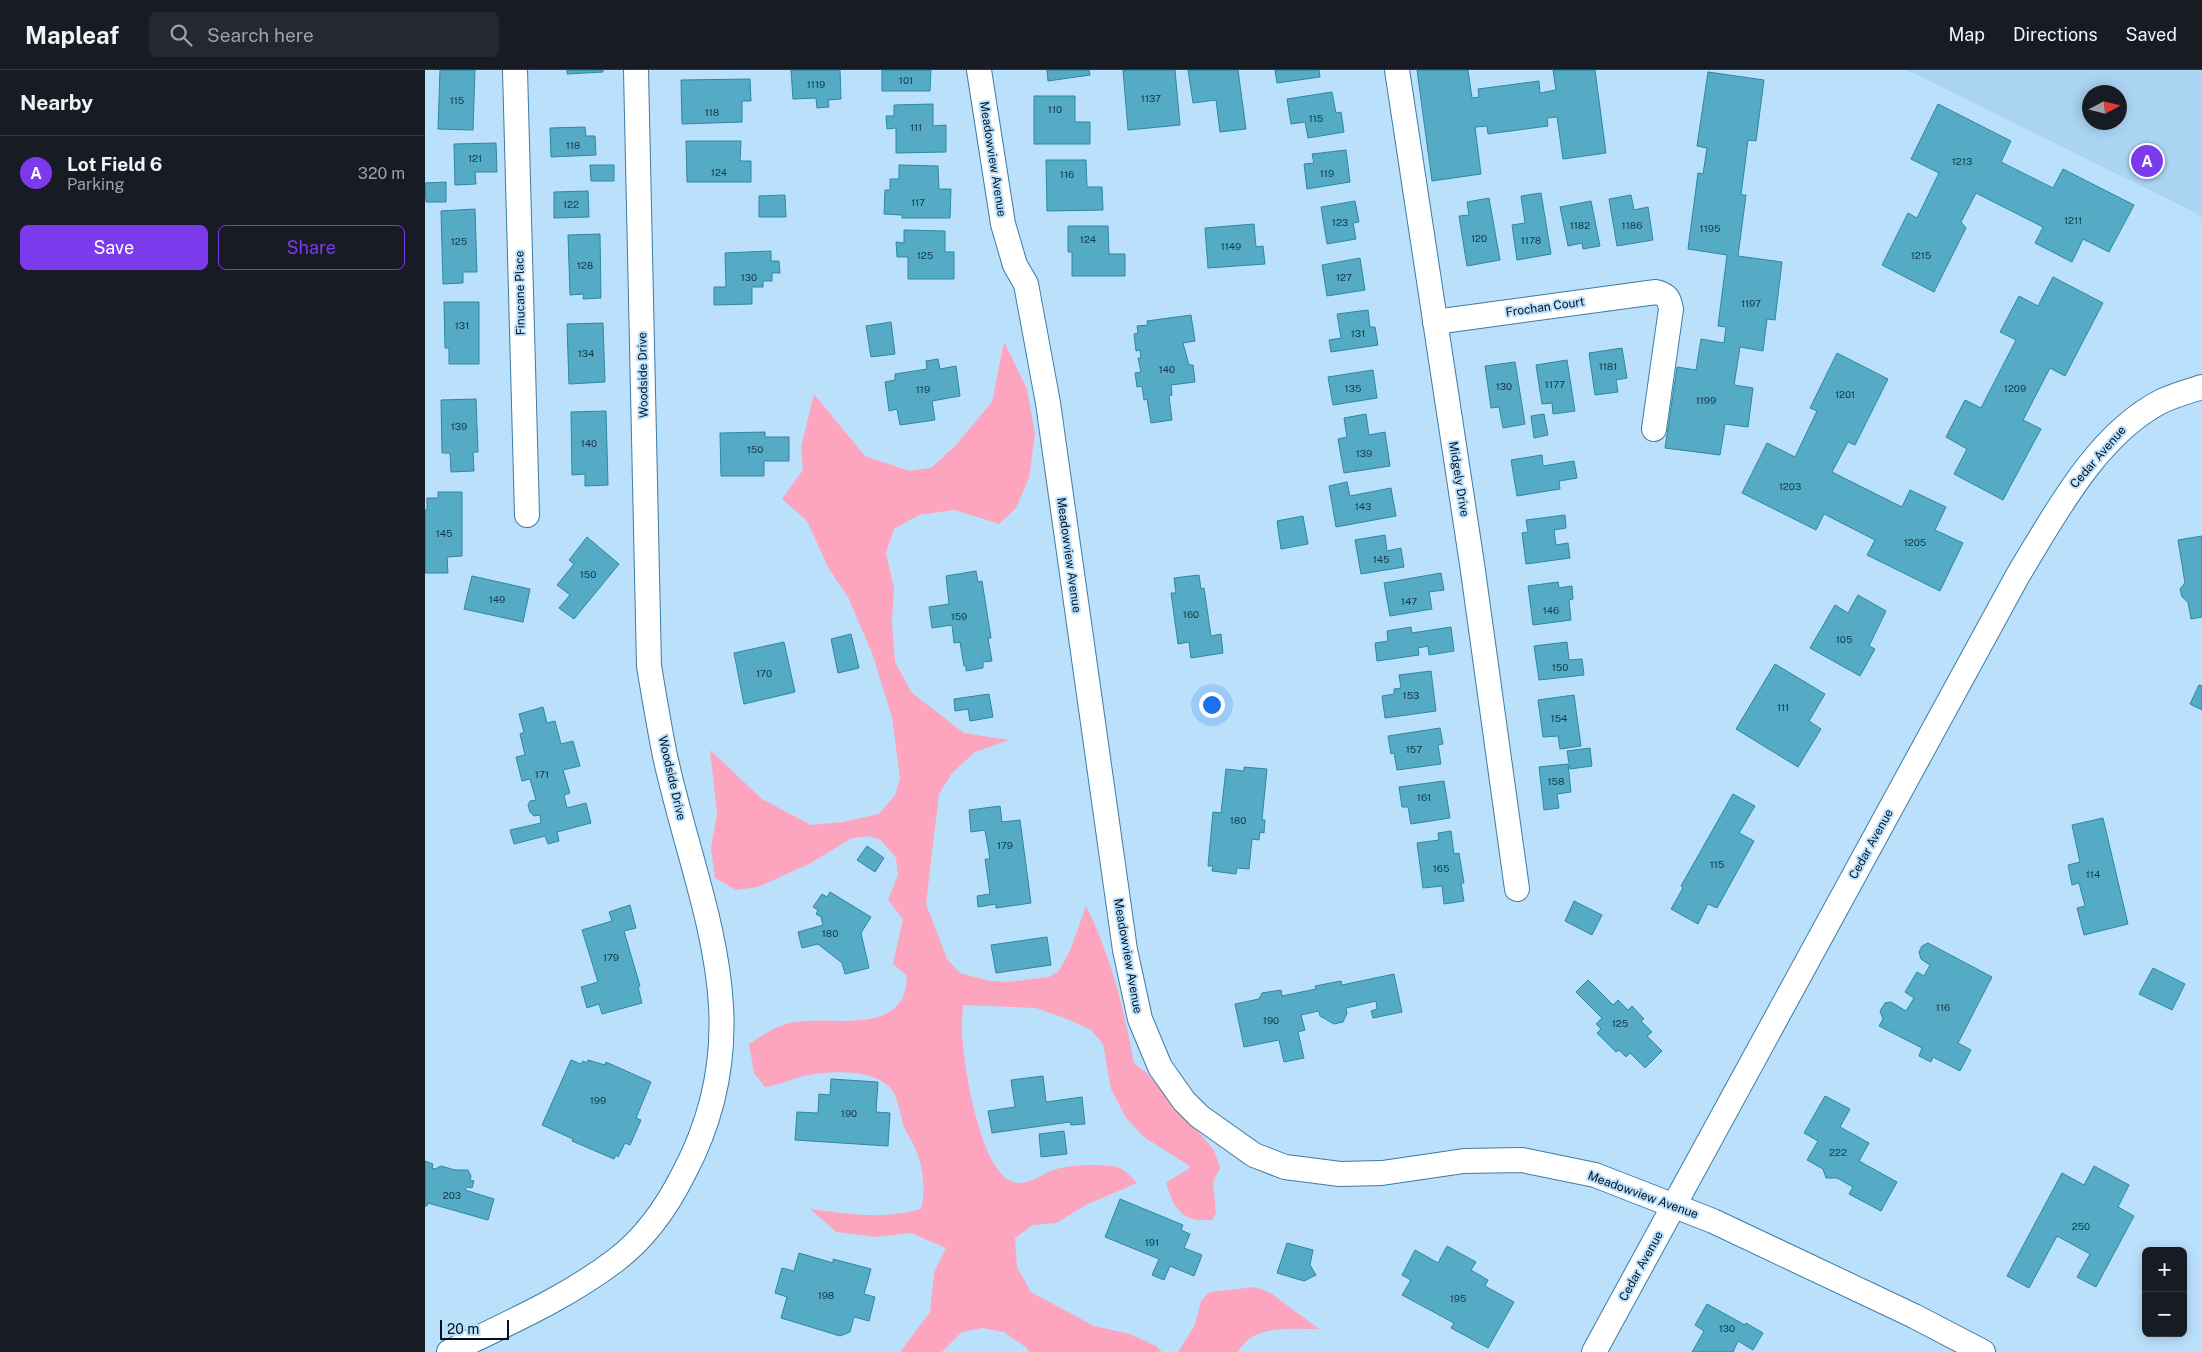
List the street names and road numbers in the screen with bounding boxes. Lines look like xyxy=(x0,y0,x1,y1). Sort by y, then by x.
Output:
street label: Meadowview Avenue xyxy=(977,100,1009,218)
street label: Finucane Place xyxy=(512,250,528,336)
street label: Frochan Court xyxy=(1505,294,1586,319)
street label: Woodside Drive xyxy=(635,332,651,418)
street label: Cedar Avenue xyxy=(2067,423,2129,491)
street label: Midgely Drive xyxy=(1446,440,1472,518)
street label: Meadowview Avenue xyxy=(1054,496,1084,614)
street label: Woodside Drive xyxy=(655,734,689,822)
street label: Cedar Avenue xyxy=(1846,806,1896,881)
street label: Meadowview Avenue xyxy=(1111,897,1145,1015)
street label: Meadowview Avenue xyxy=(1586,1169,1700,1222)
street label: Cedar Avenue xyxy=(1616,1228,1666,1303)

